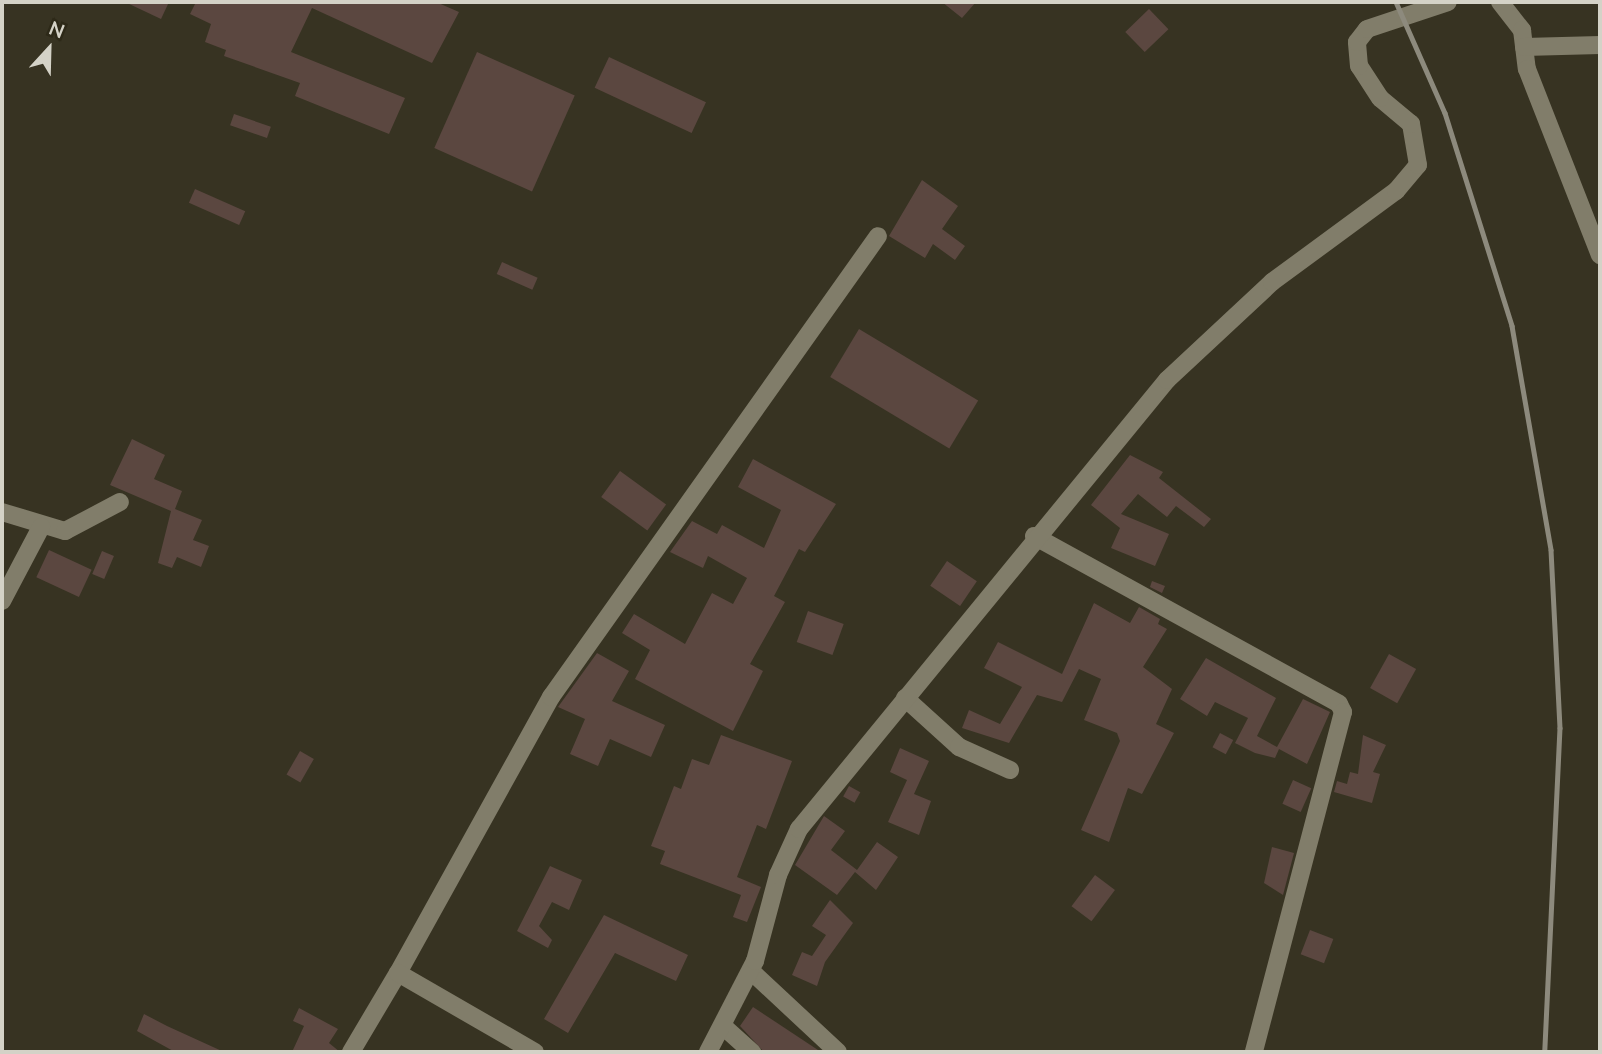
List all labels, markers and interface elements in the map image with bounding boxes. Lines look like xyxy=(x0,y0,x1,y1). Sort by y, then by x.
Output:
north arrow xyxy=(14,14,84,84)
text: N xyxy=(46,16,68,42)

